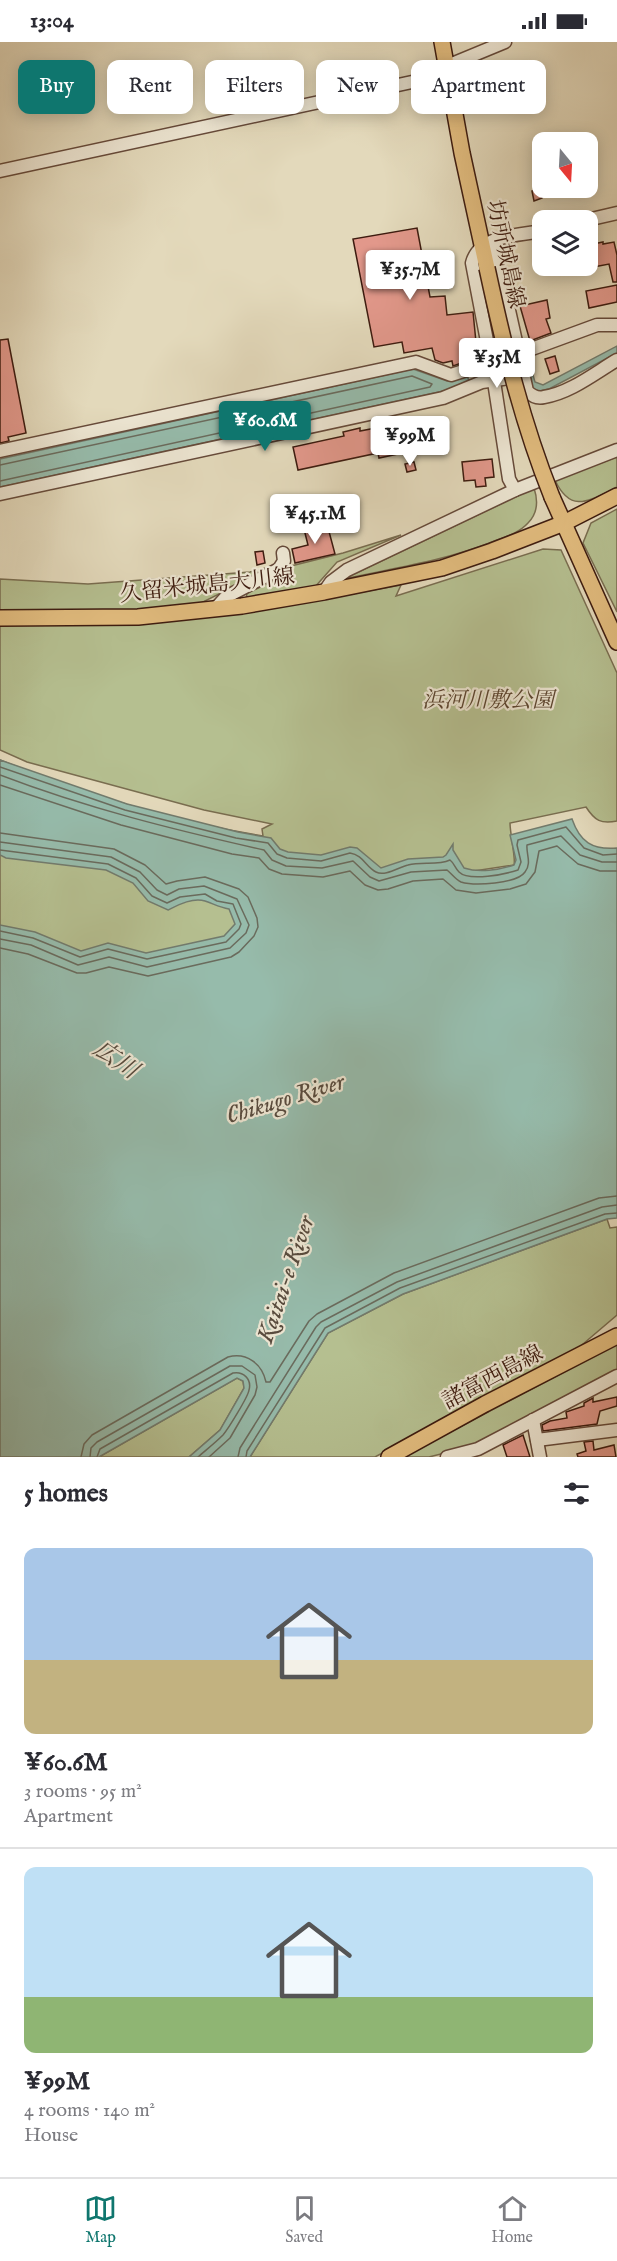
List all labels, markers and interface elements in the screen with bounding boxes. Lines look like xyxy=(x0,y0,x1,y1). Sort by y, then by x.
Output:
text: 13:04 xyxy=(30,7,74,35)
chip: Buy xyxy=(18,60,95,114)
chip: Rent xyxy=(107,60,193,114)
chip: Filters xyxy=(205,60,304,114)
chip: New xyxy=(316,60,399,114)
chip: Apartment xyxy=(411,60,546,114)
north arrow xyxy=(532,132,598,198)
map controls xyxy=(532,132,598,276)
street label: 坊所城島線 xyxy=(480,198,530,311)
button: layers xyxy=(532,210,598,276)
pin: ¥35.7M xyxy=(361,250,459,301)
text: ¥35.7M xyxy=(380,257,440,282)
pin: ¥35M xyxy=(461,338,533,389)
text: ¥35M xyxy=(473,345,521,370)
pin: ¥60.6M xyxy=(216,401,314,452)
text: ¥60.6M xyxy=(233,408,297,433)
pin: ¥99M xyxy=(374,416,446,467)
text: ¥99M xyxy=(385,423,435,448)
pin: ¥45.1M xyxy=(266,494,364,545)
text: ¥45.1M xyxy=(284,501,346,526)
street label: 久留米城島大川線 xyxy=(118,563,296,609)
park label: 浜河川敷公園 xyxy=(422,687,557,715)
water label: 広川 xyxy=(87,1034,146,1088)
water label: Chikugo River xyxy=(222,1066,350,1132)
water label: Kaitai-e River xyxy=(250,1210,323,1348)
street label: 諸富西島線 xyxy=(438,1340,548,1416)
text: 5 homes xyxy=(24,1477,108,1510)
icon: filters xyxy=(560,1477,593,1510)
icon: home xyxy=(255,1587,363,1695)
text: ¥60.6M xyxy=(24,1746,108,1779)
text: 3 rooms · 95 m² xyxy=(24,1779,142,1804)
text: Apartment xyxy=(24,1804,113,1829)
icon: home xyxy=(255,1906,363,2014)
text: ¥99M xyxy=(24,2065,90,2098)
text: 4 rooms · 140 m² xyxy=(24,2098,155,2123)
text: House xyxy=(24,2123,78,2148)
tab: Map xyxy=(84,2192,117,2248)
tab: Saved xyxy=(285,2192,323,2248)
tab: Home xyxy=(491,2192,533,2248)

